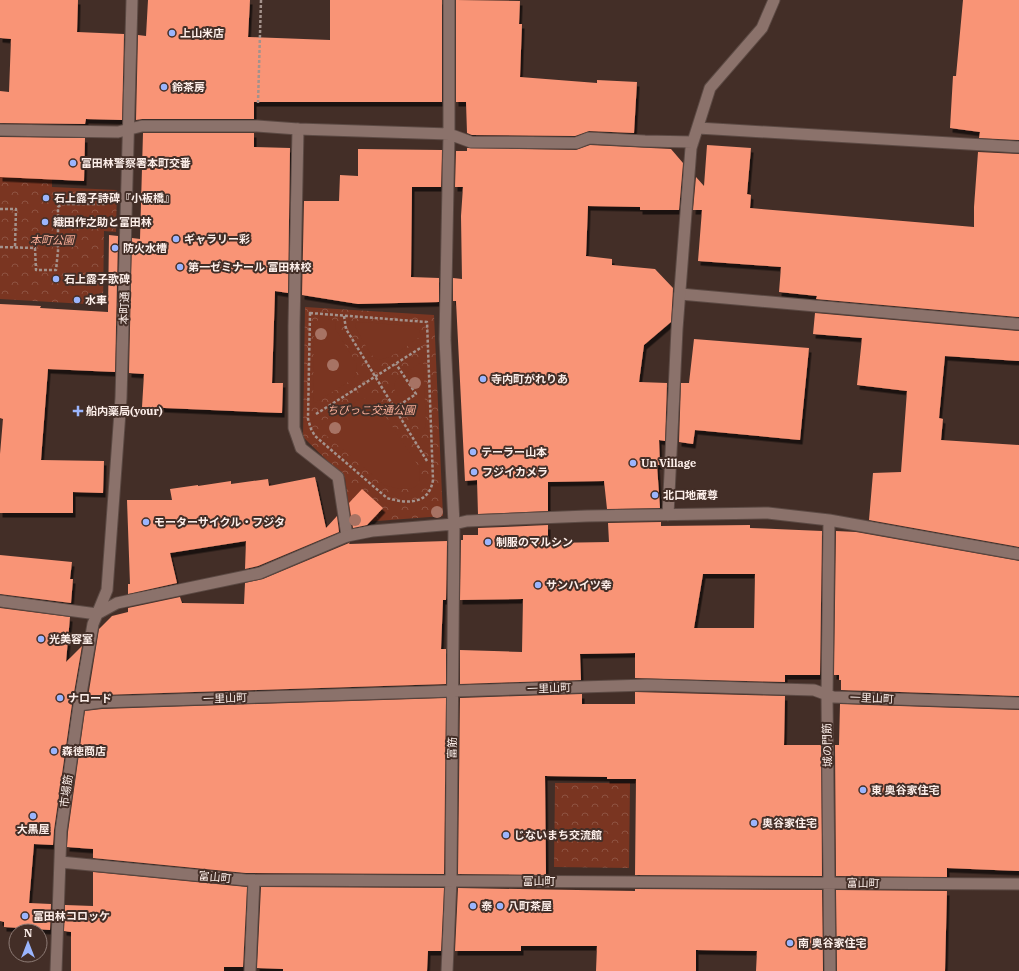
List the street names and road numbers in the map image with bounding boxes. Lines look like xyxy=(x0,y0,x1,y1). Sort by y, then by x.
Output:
street label: 本町通 xyxy=(116,291,132,325)
street label: 一里山町 xyxy=(527,680,571,696)
street label: 一里山町 xyxy=(203,690,247,706)
street label: 一里山町 xyxy=(850,690,894,706)
street label: 城の門筋 xyxy=(820,723,834,767)
street label: 富筋 xyxy=(445,737,459,759)
street label: 市場筋 xyxy=(57,774,75,808)
street label: 富山町 xyxy=(198,869,232,885)
street label: 富山町 xyxy=(523,874,556,888)
street label: 富山町 xyxy=(846,876,880,890)

